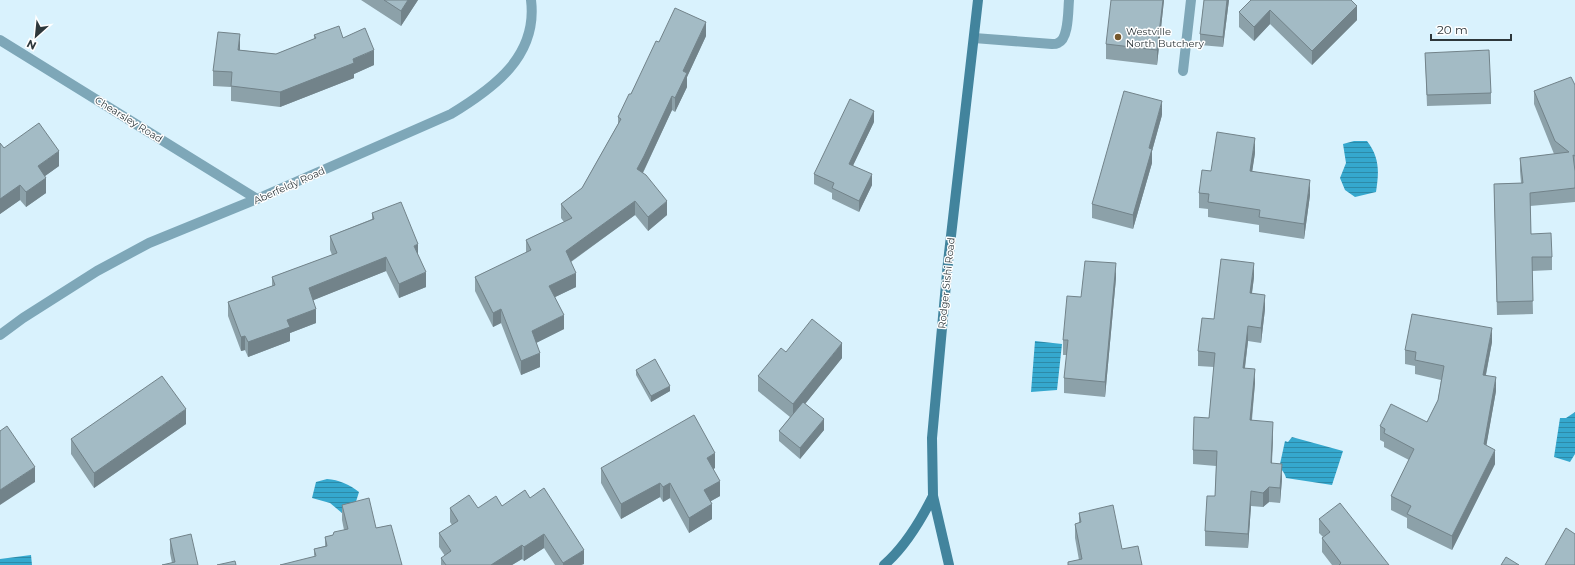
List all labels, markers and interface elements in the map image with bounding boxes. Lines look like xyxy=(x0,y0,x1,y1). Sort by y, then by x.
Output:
north arrow xyxy=(16,16,56,56)
scale bar xyxy=(1431,16,1511,42)
text: 20 m xyxy=(1437,22,1468,37)
place label: Westville North Butchery xyxy=(1126,25,1204,50)
marker: Westville North Butchery xyxy=(1113,32,1123,42)
text: N xyxy=(24,37,39,53)
street label: Chearsley Road xyxy=(92,93,165,145)
street label: Aberfeldy Road xyxy=(251,164,327,207)
street label: Rodger Sishi Road xyxy=(935,237,958,329)

